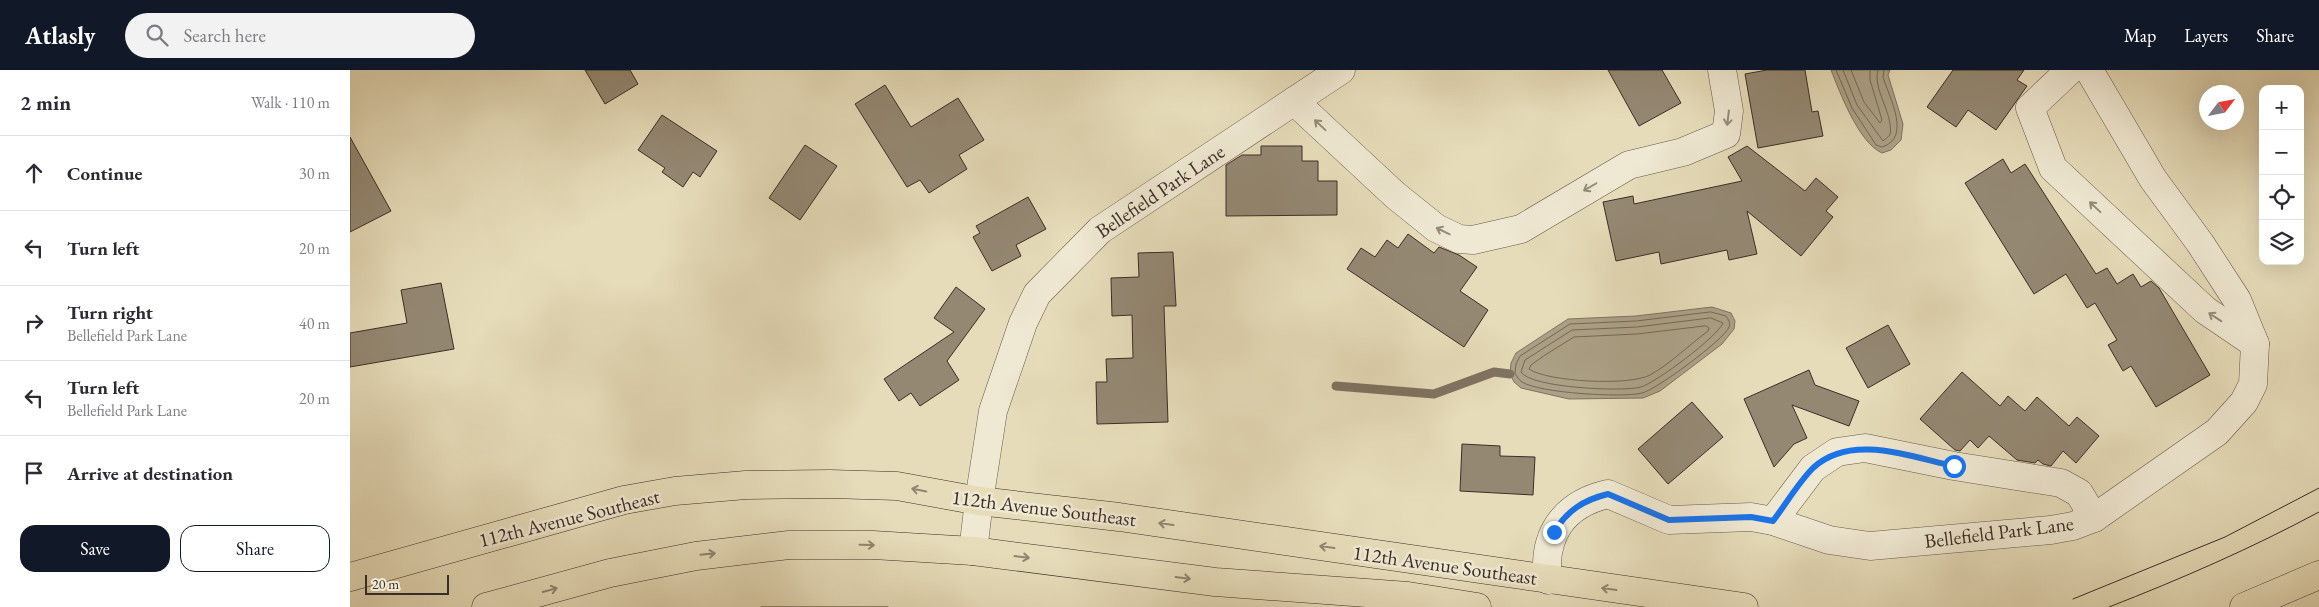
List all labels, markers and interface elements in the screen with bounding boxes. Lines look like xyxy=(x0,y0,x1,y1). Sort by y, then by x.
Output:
search box xyxy=(125,13,475,58)
text: Atlasly xyxy=(25,20,95,51)
icon: search xyxy=(143,21,171,49)
text: Search here xyxy=(183,23,266,48)
text: Map xyxy=(2124,24,2156,47)
text: Layers xyxy=(2184,24,2228,47)
text: Share xyxy=(2256,24,2294,47)
north arrow xyxy=(2199,85,2244,130)
map controls xyxy=(2259,85,2304,265)
button: + xyxy=(2259,85,2304,130)
text: 2 min xyxy=(20,89,71,116)
text: Walk · 110 m xyxy=(251,92,330,113)
one-way arrow xyxy=(1723,110,1733,126)
one-way arrow xyxy=(1313,119,1326,131)
button: − xyxy=(2259,130,2304,175)
street label: Bellefield Park Lane xyxy=(1091,138,1230,244)
icon: ahead xyxy=(20,159,48,187)
text: Continue xyxy=(67,161,142,186)
text: 30 m xyxy=(299,163,330,184)
button: locate xyxy=(2259,175,2304,220)
one-way arrow xyxy=(1583,182,1598,192)
one-way arrow xyxy=(2089,201,2102,213)
button: layers xyxy=(2259,220,2304,265)
one-way arrow xyxy=(1435,226,1450,236)
icon: left xyxy=(20,234,48,262)
text: Turn left xyxy=(67,236,139,261)
text: 20 m xyxy=(299,238,330,259)
text: Turn right xyxy=(67,300,153,325)
icon: right xyxy=(20,309,48,337)
one-way arrow xyxy=(2208,312,2222,322)
text: 40 m xyxy=(299,313,330,334)
text: Bellefield Park Lane xyxy=(67,325,187,346)
text: Turn left xyxy=(67,375,139,400)
icon: left xyxy=(20,384,48,412)
text: 20 m xyxy=(299,388,330,409)
text: Bellefield Park Lane xyxy=(67,400,187,421)
route start xyxy=(1943,455,1966,478)
icon: arrive xyxy=(20,459,48,487)
text: Arrive at destination xyxy=(67,461,233,486)
street label: 112th Avenue Southeast xyxy=(476,483,663,553)
street label: 112th Avenue Southeast xyxy=(950,484,1138,532)
one-way arrow xyxy=(911,485,927,494)
street label: Bellefield Park Lane xyxy=(1923,510,2075,554)
one-way arrow xyxy=(1158,518,1174,528)
route end xyxy=(1543,521,1566,544)
button: Save xyxy=(20,525,170,572)
button: Share xyxy=(180,525,330,572)
street label: 112th Avenue Southeast xyxy=(1351,539,1539,591)
one-way arrow xyxy=(859,540,875,550)
one-way arrow xyxy=(1319,542,1335,552)
one-way arrow xyxy=(700,549,716,559)
one-way arrow xyxy=(1014,552,1030,562)
scale bar xyxy=(365,572,449,595)
one-way arrow xyxy=(1175,573,1191,583)
text: 20 m xyxy=(372,575,399,593)
one-way arrow xyxy=(1601,583,1617,593)
one-way arrow xyxy=(541,584,557,594)

